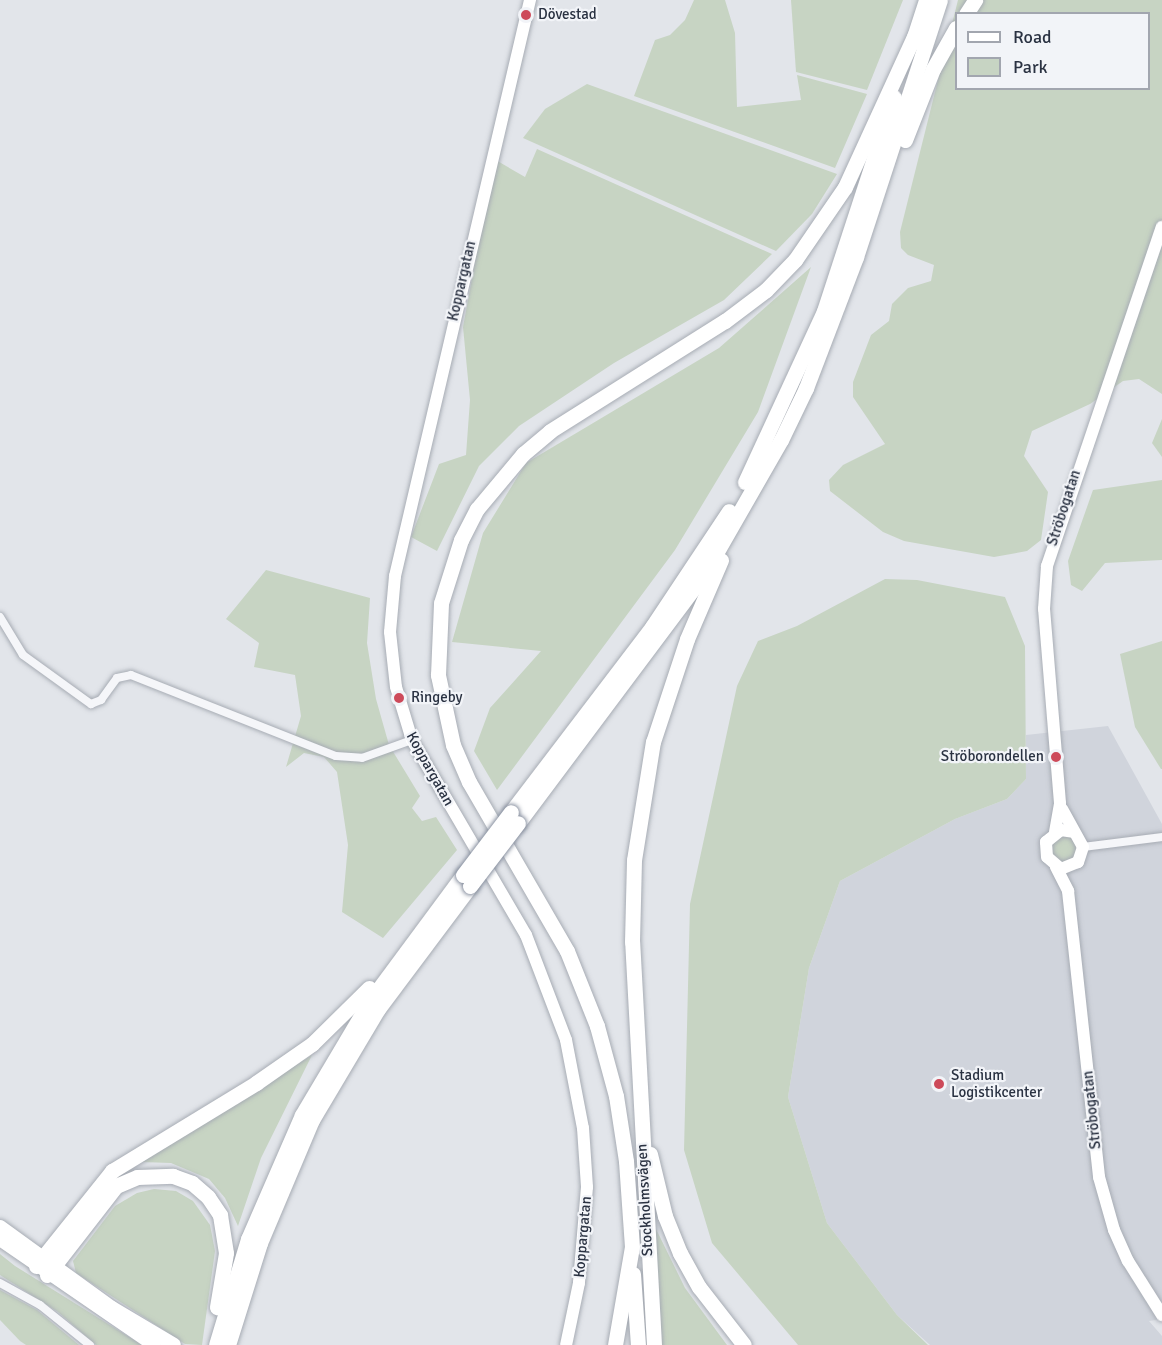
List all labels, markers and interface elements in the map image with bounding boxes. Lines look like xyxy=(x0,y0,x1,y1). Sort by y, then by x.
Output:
place label: Dövestad xyxy=(538,6,597,24)
marker: Dövestad xyxy=(519,8,533,22)
legend xyxy=(955,12,1150,90)
text: Road xyxy=(1013,26,1052,48)
text: Park xyxy=(1013,56,1048,78)
street label: Koppargatan xyxy=(444,239,480,323)
street label: Ströbogatan xyxy=(1043,468,1085,548)
place label: Ringeby xyxy=(411,689,463,707)
marker: Ringeby xyxy=(392,691,406,705)
street label: Koppargatan xyxy=(402,729,458,809)
place label: Ströborondellen xyxy=(941,748,1044,766)
marker: Ströborondellen xyxy=(1049,750,1063,764)
place label: Stadium Logistikcenter xyxy=(951,1066,1042,1101)
street label: Ströbogatan xyxy=(1079,1070,1105,1150)
marker: Stadium Logistikcenter xyxy=(932,1077,946,1091)
street label: Stockholmsvägen xyxy=(633,1143,657,1257)
street label: Koppargatan xyxy=(570,1195,596,1279)

